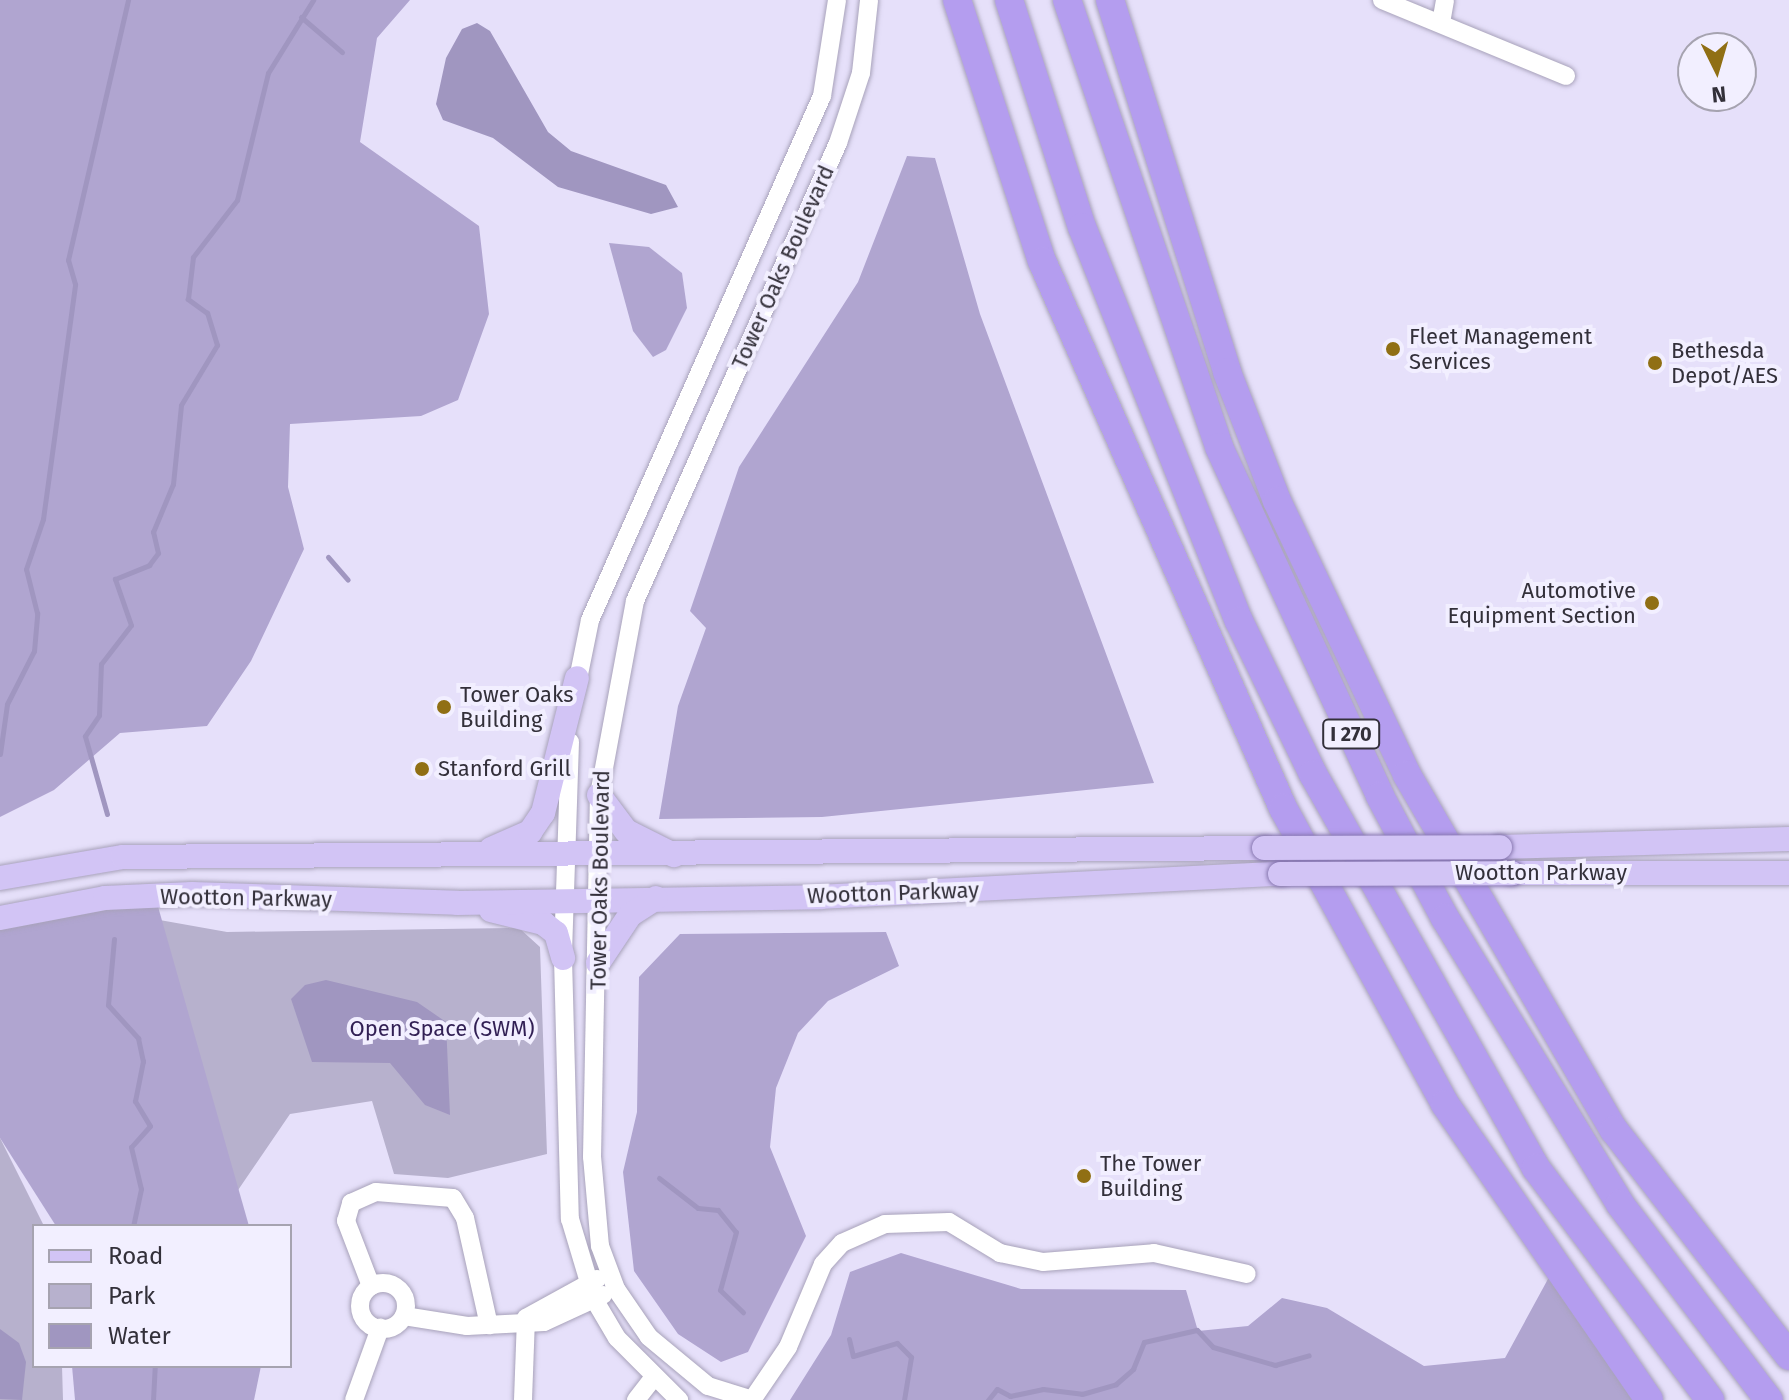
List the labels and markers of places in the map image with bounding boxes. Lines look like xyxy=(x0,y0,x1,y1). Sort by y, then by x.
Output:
place label: Fleet Management Services xyxy=(1409,323,1592,374)
place label: Bethesda Depot/AES xyxy=(1671,337,1778,388)
marker: Fleet Management Services xyxy=(1384,340,1402,358)
marker: Bethesda Depot/AES xyxy=(1646,354,1664,372)
place label: Automotive Equipment Section xyxy=(1448,577,1636,628)
marker: Automotive Equipment Section xyxy=(1643,594,1661,612)
place label: Tower Oaks Building xyxy=(460,681,573,732)
marker: Tower Oaks Building xyxy=(435,698,453,716)
place label: Stanford Grill xyxy=(438,756,571,782)
marker: Stanford Grill xyxy=(413,760,431,778)
place label: The Tower Building xyxy=(1100,1150,1201,1202)
marker: The Tower Building xyxy=(1075,1167,1093,1185)

